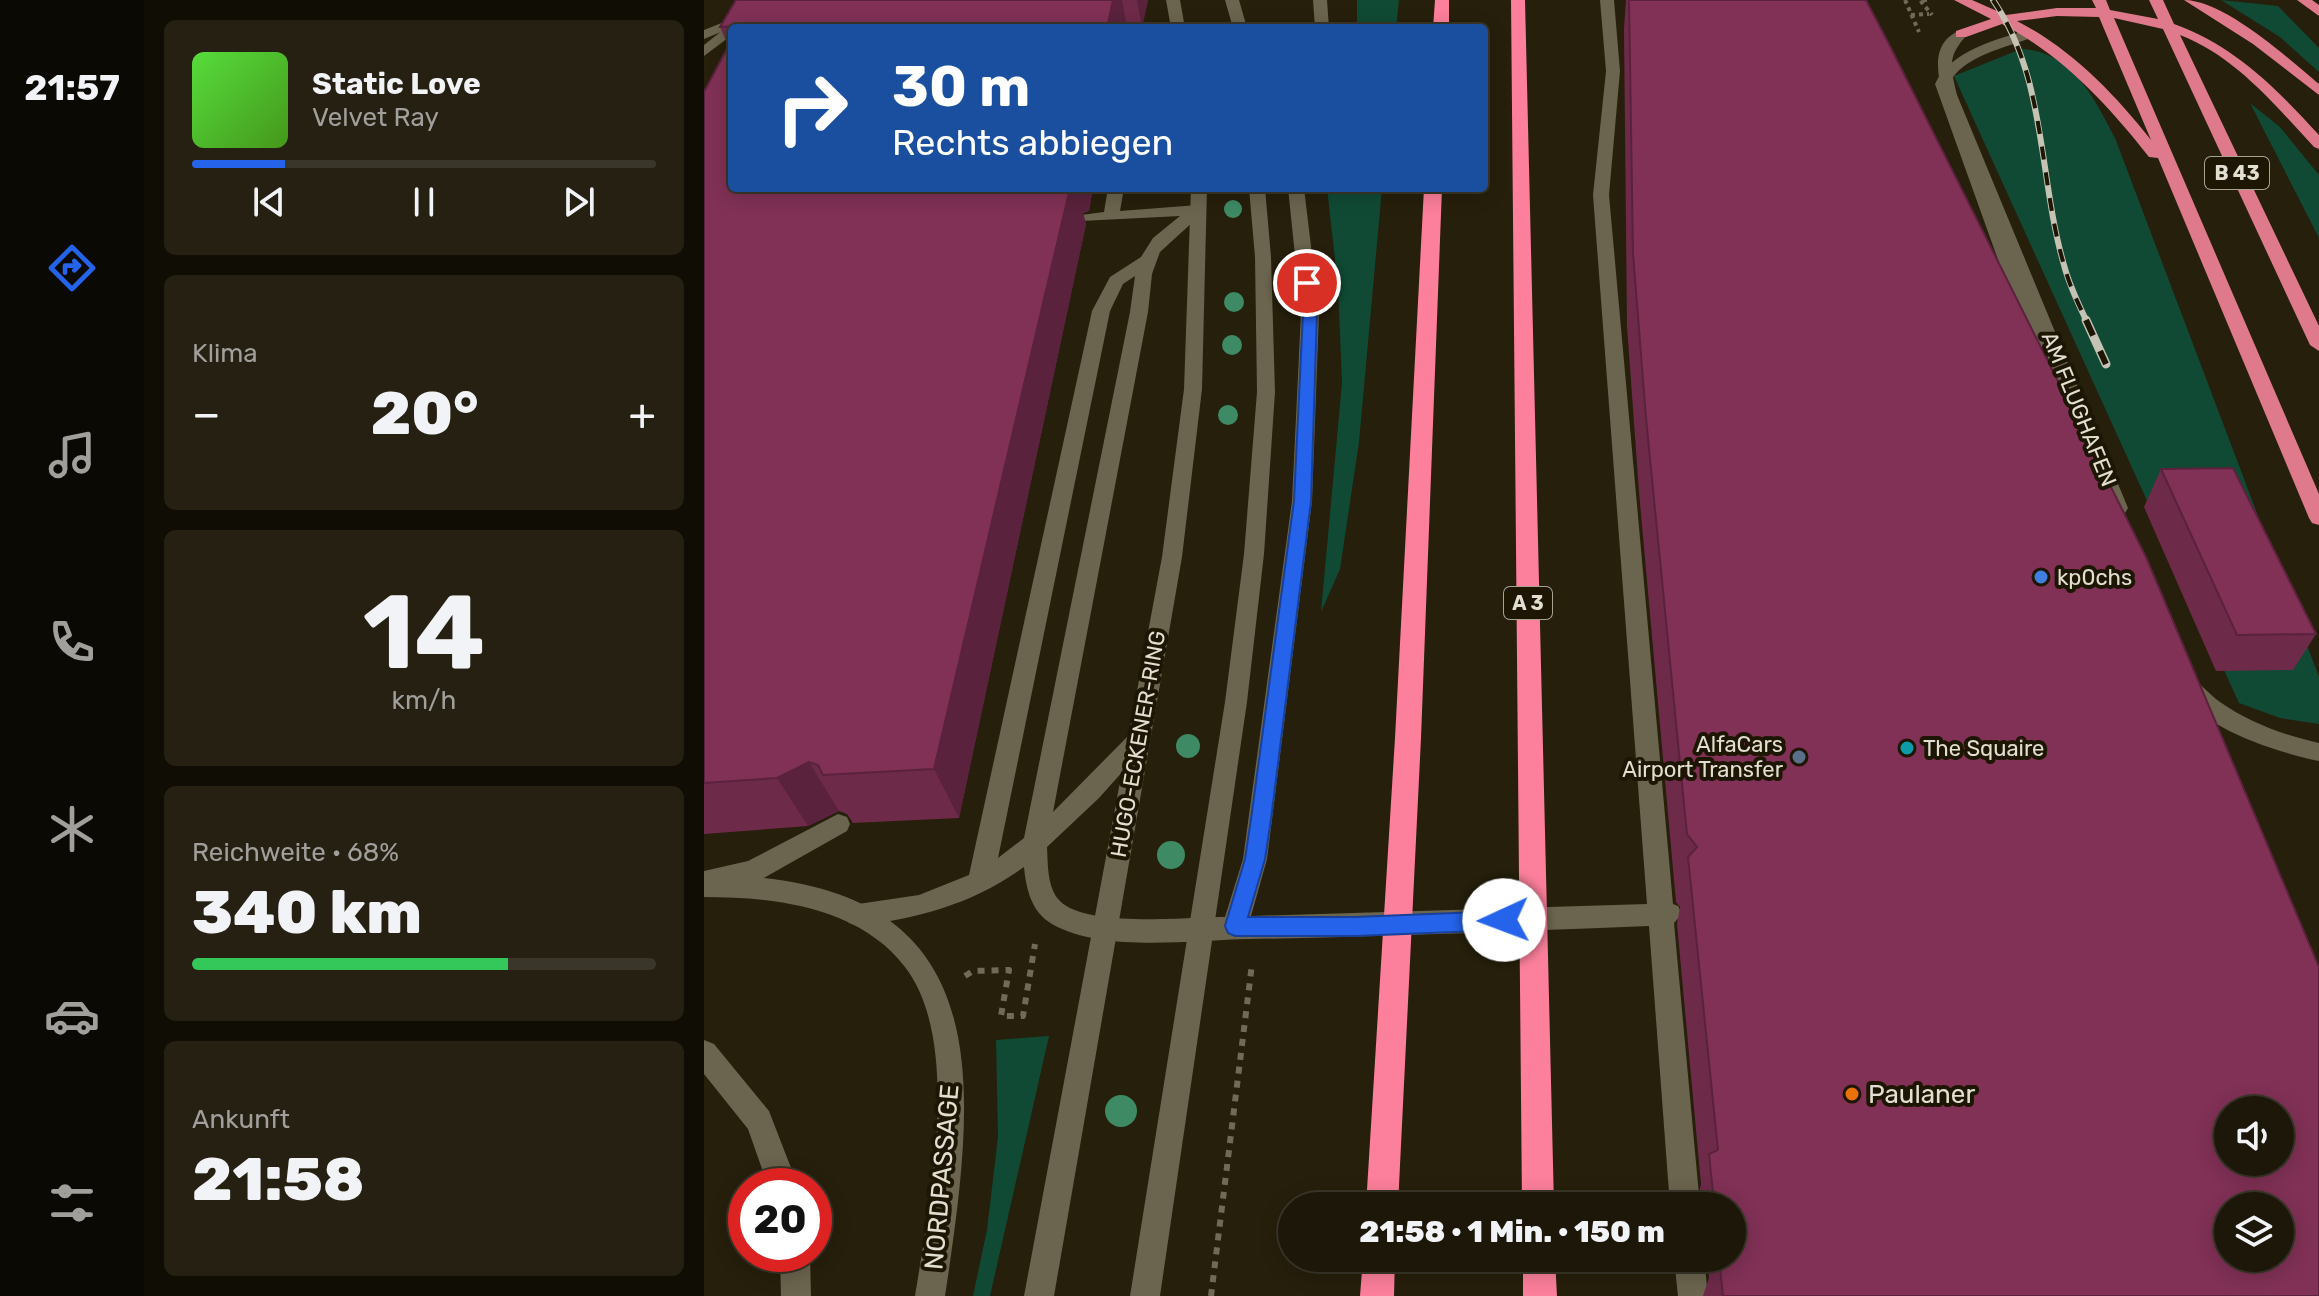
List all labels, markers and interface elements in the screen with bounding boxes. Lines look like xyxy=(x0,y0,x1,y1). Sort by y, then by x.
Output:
text: 30 m xyxy=(892,54,1030,120)
icon: right xyxy=(760,56,864,160)
text: 21:57 xyxy=(24,66,120,109)
text: Static Love xyxy=(312,66,481,102)
text: Velvet Ray xyxy=(312,102,439,133)
text: Rechts abbiegen xyxy=(892,121,1173,164)
road number: B 43 xyxy=(2205,157,2269,189)
icon: previous xyxy=(247,180,291,224)
icon: pause xyxy=(402,180,446,224)
icon: next xyxy=(557,180,601,224)
icon: directions xyxy=(44,240,100,296)
pin xyxy=(1273,249,1341,317)
icon: arrive xyxy=(1285,261,1329,305)
street label: AM FLUGHAFEN xyxy=(2036,328,2122,490)
text: Klima xyxy=(192,338,258,369)
text: 20° xyxy=(371,378,478,449)
text: − xyxy=(192,388,221,440)
text: + xyxy=(629,388,656,440)
icon: music xyxy=(44,427,100,483)
place label: kp0chs xyxy=(2057,564,2132,591)
marker: kp0chs xyxy=(2032,568,2050,586)
text: 14 xyxy=(363,571,485,694)
road number: A 3 xyxy=(1504,587,1552,619)
icon: phone xyxy=(44,614,100,670)
street label: HUGO-ECKENER-RING xyxy=(1105,629,1171,859)
text: km/h xyxy=(392,685,456,716)
place label: AlfaCars Airport Transfer xyxy=(1622,731,1784,783)
place label: The Squaire xyxy=(1923,735,2044,762)
marker: The Squaire xyxy=(1898,739,1916,757)
marker: AlfaCars Airport Transfer xyxy=(1790,748,1808,766)
icon: climate xyxy=(44,801,100,857)
text: Reichweite · 68% xyxy=(192,837,399,868)
text: 340 km xyxy=(192,877,422,948)
position arrow xyxy=(1462,878,1546,962)
icon: car xyxy=(44,988,100,1044)
place label: Paulaner xyxy=(1868,1079,1975,1110)
street label: NORDPASSAGE xyxy=(918,1083,966,1271)
marker: Paulaner xyxy=(1843,1085,1861,1103)
map controls xyxy=(2214,1096,2294,1272)
button: sound xyxy=(2214,1096,2294,1176)
text: Ankunft xyxy=(192,1104,290,1135)
text: 21:58 xyxy=(192,1144,364,1215)
speed limit sign: 20 xyxy=(728,1168,832,1272)
icon: filters xyxy=(44,1175,100,1231)
button: layers xyxy=(2214,1192,2294,1272)
text: 21:58 · 1 Min. · 150 m xyxy=(1359,1214,1665,1250)

